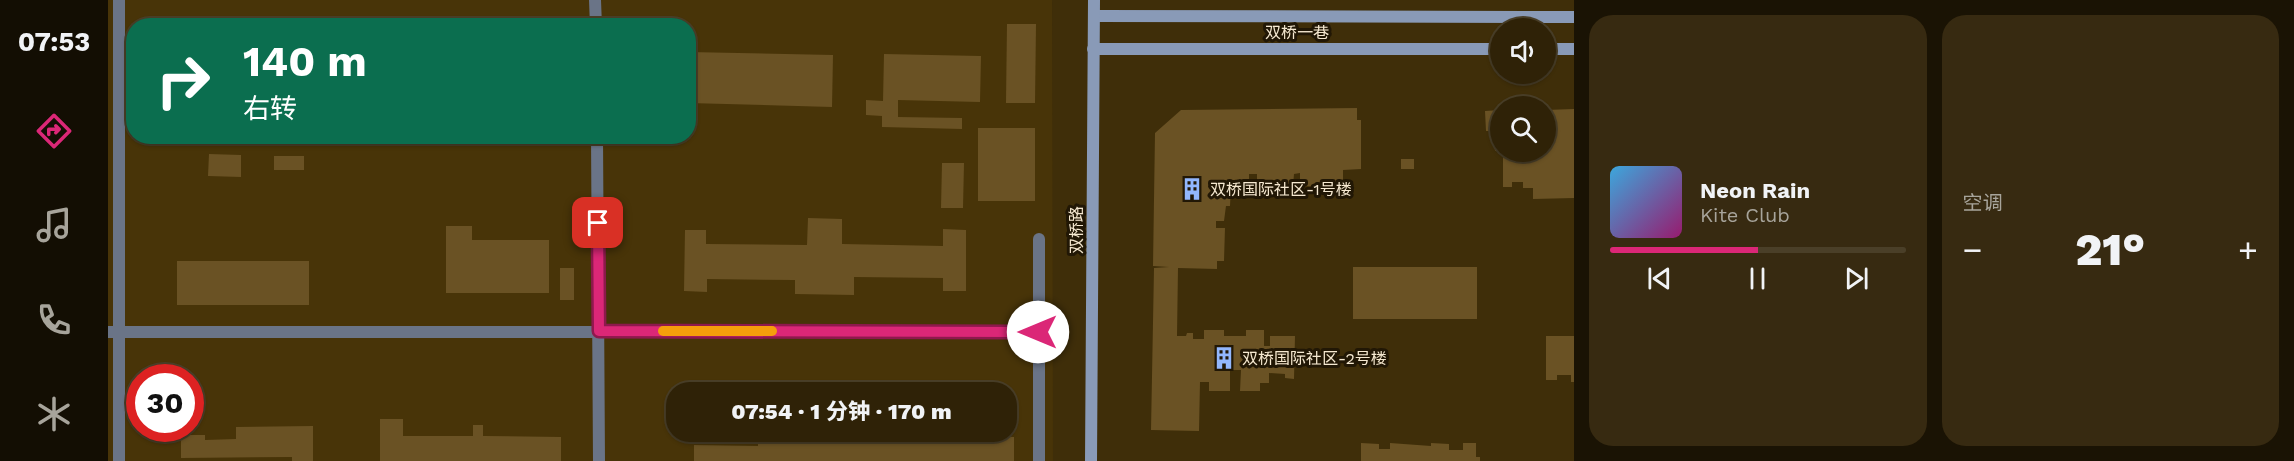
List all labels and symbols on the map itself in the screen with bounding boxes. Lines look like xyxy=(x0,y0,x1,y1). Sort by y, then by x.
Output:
street label: 双桥一巷 xyxy=(1265,23,1329,42)
building icon: 双桥国际社区-1号楼 xyxy=(1179,176,1205,202)
place label: 双桥国际社区-1号楼 xyxy=(1210,180,1352,199)
pin xyxy=(572,197,623,248)
street label: 双桥路 xyxy=(1067,206,1086,254)
position arrow xyxy=(1006,300,1070,364)
building icon: 双桥国际社区-2号楼 xyxy=(1211,345,1237,371)
place label: 双桥国际社区-2号楼 xyxy=(1242,349,1387,368)
speed limit sign: 30 xyxy=(126,364,204,442)

